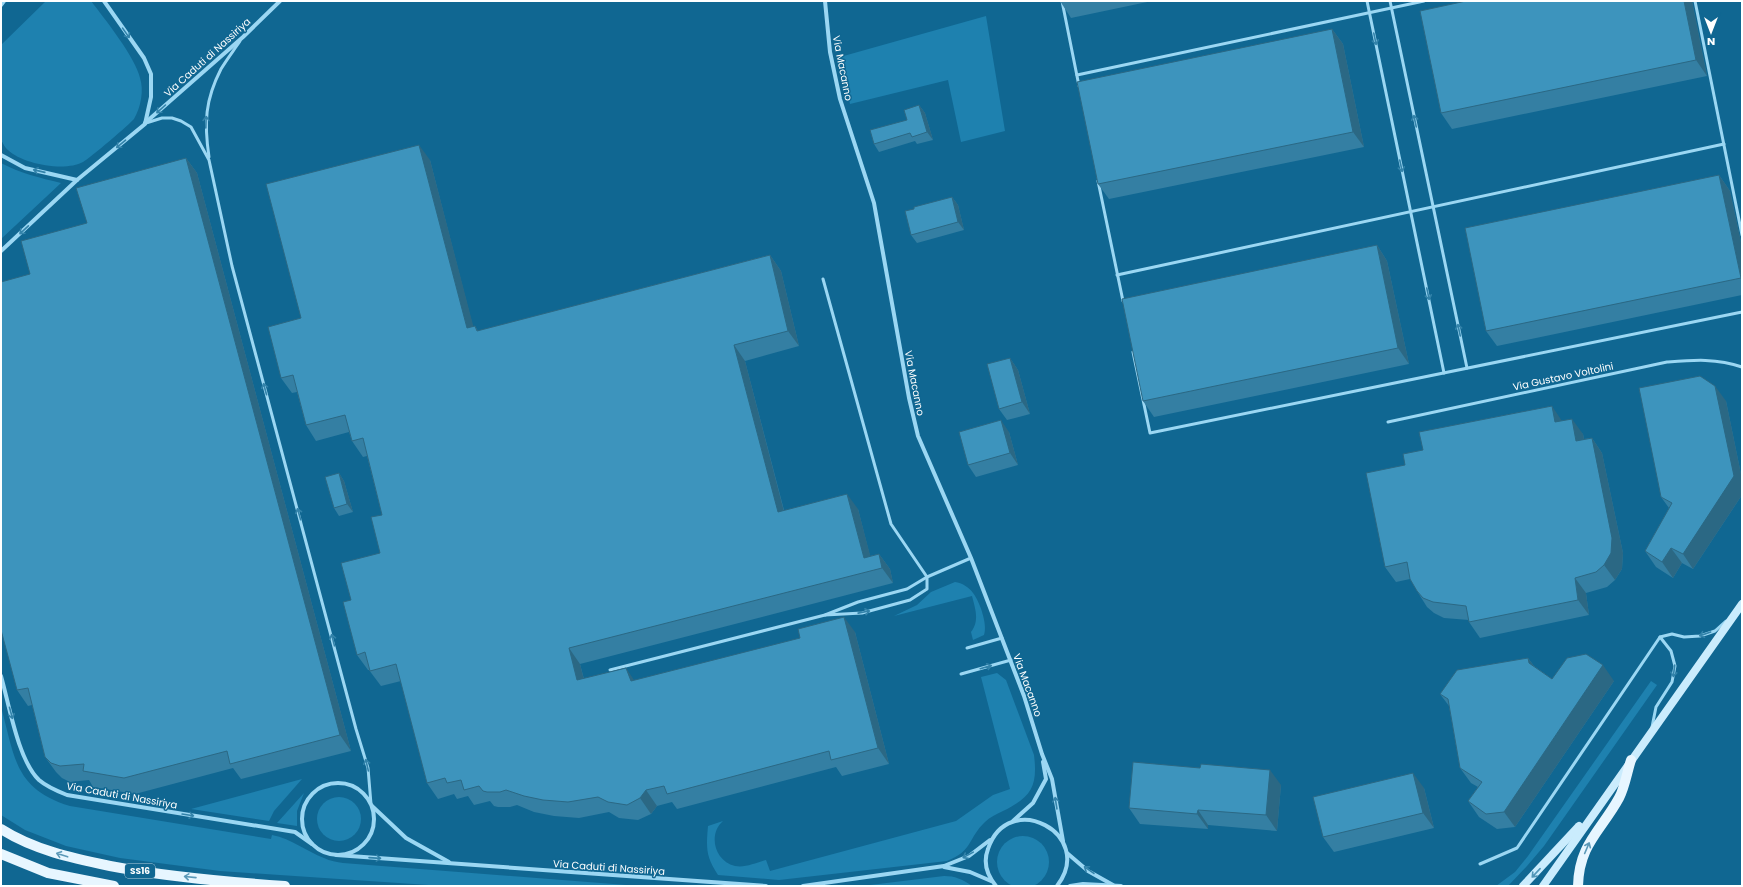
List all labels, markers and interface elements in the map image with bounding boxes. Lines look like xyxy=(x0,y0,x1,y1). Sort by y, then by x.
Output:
north arrow xyxy=(1691,12,1731,52)
street label: Via Caduti di Nassiriya xyxy=(161,14,254,100)
one-way arrow xyxy=(122,27,130,38)
one-way arrow xyxy=(1371,32,1379,45)
street label: Via Macanno xyxy=(829,34,856,102)
text: N xyxy=(1707,34,1715,50)
one-way arrow xyxy=(157,104,167,113)
one-way arrow xyxy=(1411,114,1419,127)
one-way arrow xyxy=(202,116,209,129)
one-way arrow xyxy=(115,139,126,148)
one-way arrow xyxy=(1398,160,1406,173)
one-way arrow xyxy=(33,167,46,174)
one-way arrow xyxy=(19,225,29,235)
one-way arrow xyxy=(1424,287,1432,300)
one-way arrow xyxy=(1455,324,1463,337)
street label: Via Macanno xyxy=(901,349,928,417)
street label: Via Gustavo Voltolini xyxy=(1511,358,1615,394)
one-way arrow xyxy=(261,382,268,395)
one-way arrow xyxy=(295,508,303,521)
one-way arrow xyxy=(857,608,870,616)
one-way arrow xyxy=(1698,631,1711,638)
one-way arrow xyxy=(328,634,336,647)
street label: Via Macanno xyxy=(1009,652,1046,719)
one-way arrow xyxy=(979,663,992,670)
one-way arrow xyxy=(1670,665,1678,678)
one-way arrow xyxy=(8,707,15,720)
one-way arrow xyxy=(362,759,370,772)
street label: Via Caduti di Nassiriya xyxy=(65,778,178,813)
one-way arrow xyxy=(1052,797,1060,810)
one-way arrow xyxy=(181,811,194,819)
one-way arrow xyxy=(1583,843,1591,855)
one-way arrow xyxy=(57,851,69,859)
one-way arrow xyxy=(962,852,974,860)
one-way arrow xyxy=(368,854,381,861)
street label: Via Caduti di Nassiriya xyxy=(552,856,665,879)
road number: SS16 xyxy=(125,864,155,878)
one-way arrow xyxy=(1084,866,1095,874)
one-way arrow xyxy=(1531,868,1540,879)
one-way arrow xyxy=(184,874,197,881)

